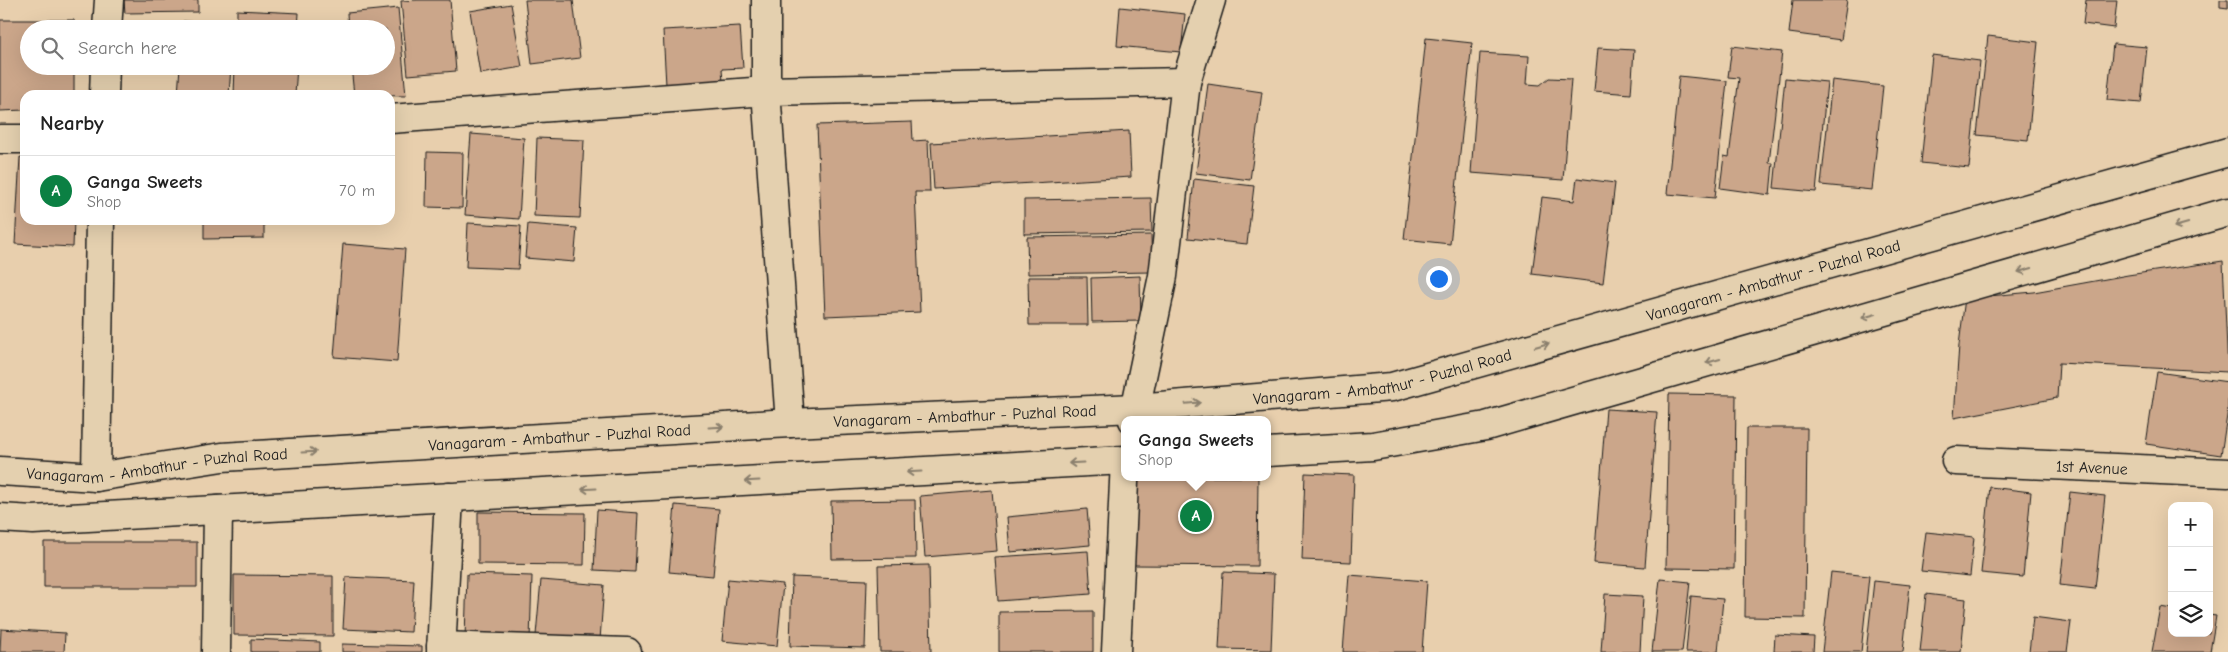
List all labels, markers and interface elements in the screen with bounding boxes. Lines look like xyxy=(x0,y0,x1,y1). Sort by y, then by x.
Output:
search box xyxy=(20,20,395,75)
icon: search xyxy=(38,34,66,62)
text: Search here xyxy=(78,37,177,59)
text: Nearby xyxy=(40,111,104,135)
text: Ganga Sweets xyxy=(87,171,202,193)
text: A xyxy=(52,182,60,200)
text: 70 m xyxy=(339,182,375,200)
text: Shop xyxy=(87,193,121,211)
one-way arrow xyxy=(2174,221,2190,231)
street label: Vanagaram - Ambathur - Puzhal Road xyxy=(1644,237,1903,325)
your location xyxy=(1426,266,1452,292)
one-way arrow xyxy=(2017,266,2033,276)
one-way arrow xyxy=(1861,311,1877,321)
one-way arrow xyxy=(1533,340,1549,349)
street label: Vanagaram - Ambathur - Puzhal Road xyxy=(1252,346,1514,408)
one-way arrow xyxy=(1705,356,1721,366)
one-way arrow xyxy=(1185,398,1201,408)
street label: Vanagaram - Ambathur - Puzhal Road xyxy=(833,402,1097,431)
popup xyxy=(1121,416,1271,481)
street label: Vanagaram - Ambathur - Puzhal Road xyxy=(428,421,692,455)
one-way arrow xyxy=(708,423,724,432)
text: Ganga Sweets xyxy=(1138,429,1254,451)
street label: Vanagaram - Ambathur - Puzhal Road xyxy=(26,445,288,488)
one-way arrow xyxy=(301,447,317,456)
text: Shop xyxy=(1138,451,1173,469)
street label: 1st Avenue xyxy=(2056,457,2128,479)
one-way arrow xyxy=(1068,458,1084,467)
one-way arrow xyxy=(906,467,922,476)
one-way arrow xyxy=(744,476,760,485)
one-way arrow xyxy=(582,485,598,494)
pin: A xyxy=(1180,497,1212,535)
map controls xyxy=(2168,502,2213,637)
button: + xyxy=(2168,502,2213,547)
button: − xyxy=(2168,547,2213,592)
button: layers xyxy=(2168,592,2213,637)

